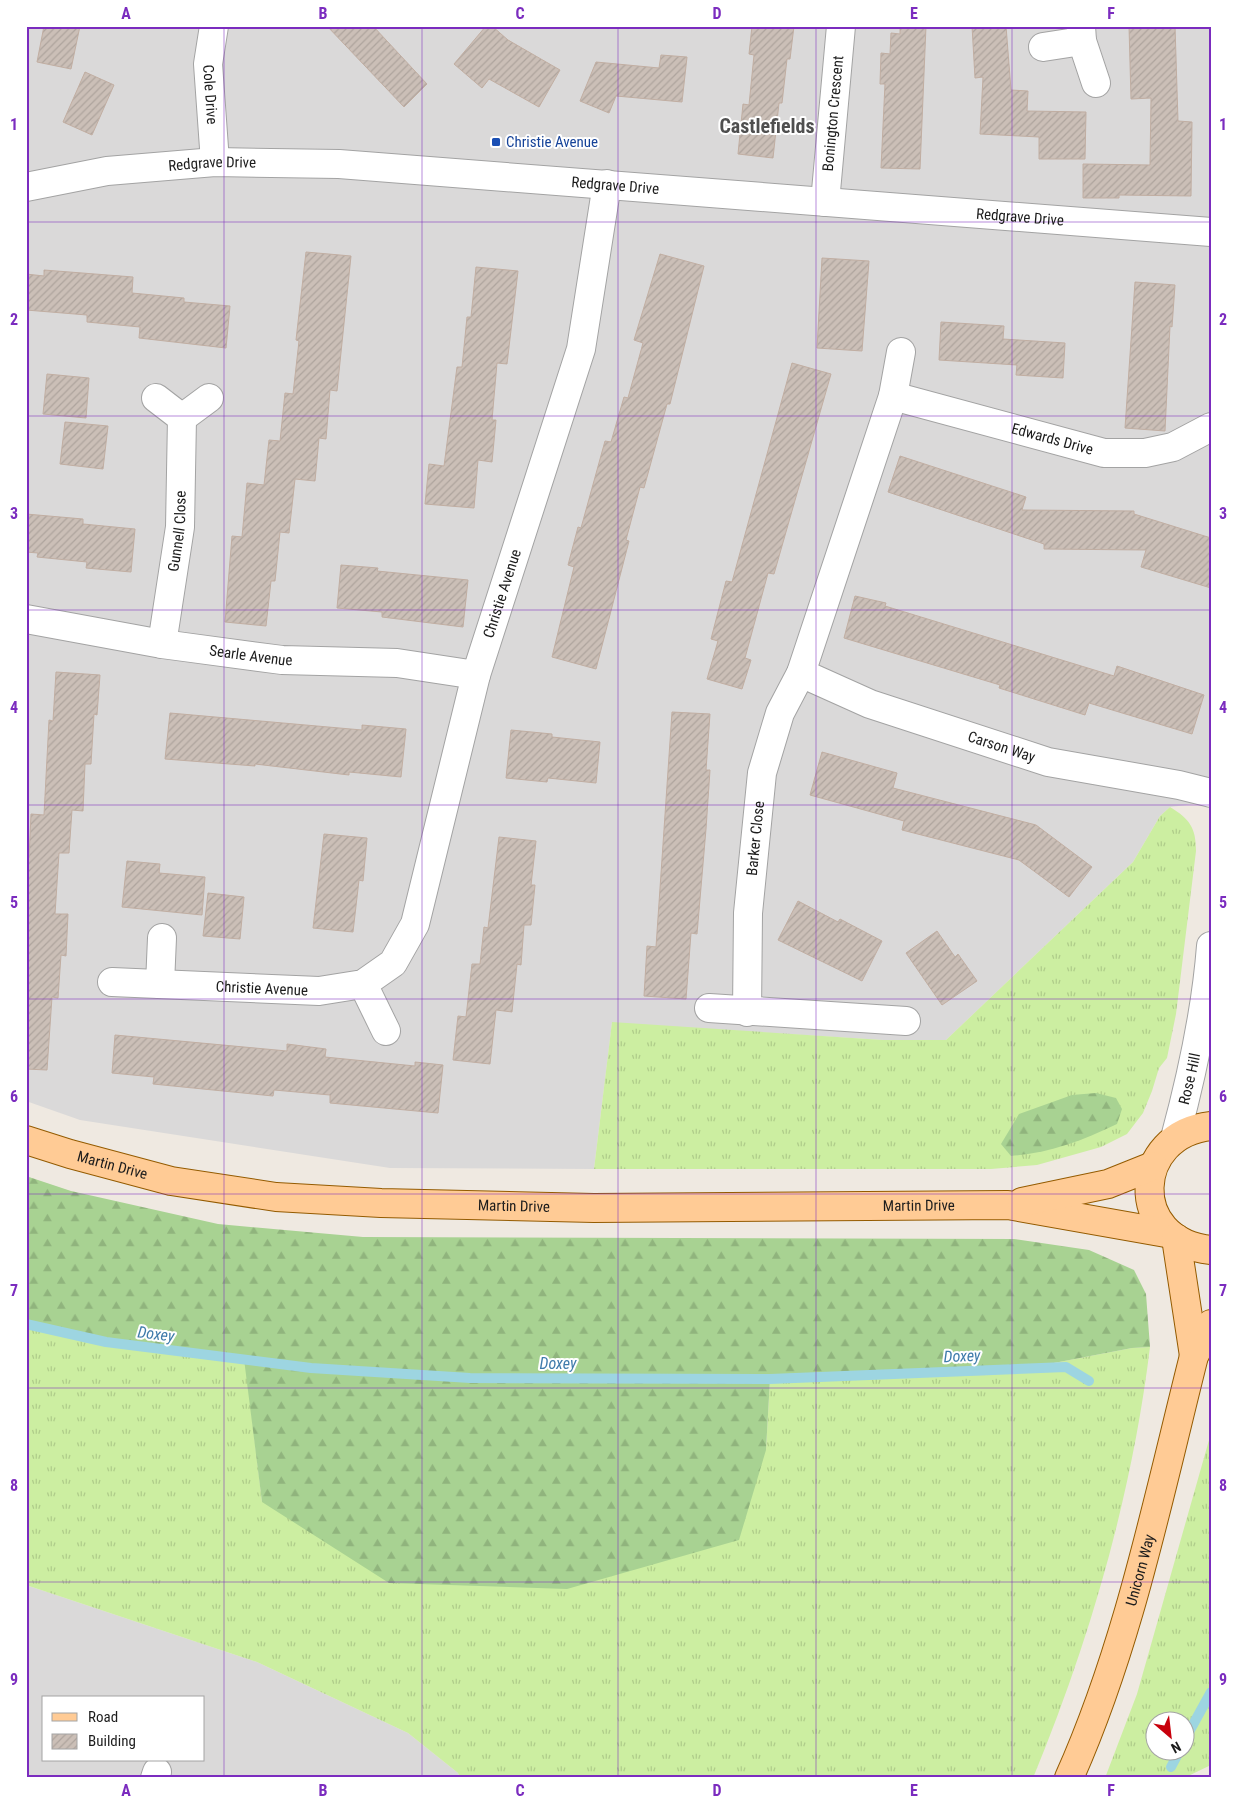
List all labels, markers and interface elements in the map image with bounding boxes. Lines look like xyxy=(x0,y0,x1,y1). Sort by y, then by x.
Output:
text: A xyxy=(121,4,131,23)
text: B xyxy=(319,4,328,23)
text: C xyxy=(515,4,525,23)
text: D xyxy=(712,4,722,23)
text: E xyxy=(910,4,918,23)
text: F xyxy=(1107,4,1115,23)
street label: Bonington Crescent xyxy=(819,55,847,172)
street label: Cole Drive xyxy=(199,64,221,125)
district label: Castlefields xyxy=(719,114,815,138)
text: 1 xyxy=(10,115,18,134)
text: 1 xyxy=(1219,115,1227,134)
place label: Christie Avenue xyxy=(506,133,598,151)
marker: Christie Avenue xyxy=(490,136,502,148)
street label: Redgrave Drive xyxy=(167,153,256,175)
street label: Redgrave Drive xyxy=(571,173,660,198)
street label: Redgrave Drive xyxy=(975,205,1065,229)
text: 2 xyxy=(10,310,18,329)
text: 2 xyxy=(1219,310,1227,329)
street label: Edwards Drive xyxy=(1009,419,1095,459)
street label: Gunnell Close xyxy=(164,490,190,573)
text: 3 xyxy=(10,504,18,523)
text: 3 xyxy=(1219,504,1227,523)
street label: Christie Avenue xyxy=(480,547,525,640)
street label: Searle Avenue xyxy=(208,641,293,669)
text: 4 xyxy=(10,698,18,717)
text: 4 xyxy=(1219,698,1227,717)
street label: Carson Way xyxy=(966,727,1038,766)
street label: Barker Close xyxy=(743,800,768,877)
text: 5 xyxy=(10,893,18,912)
text: 5 xyxy=(1219,893,1227,912)
street label: Christie Avenue xyxy=(215,978,308,1000)
street label: Rose Hill xyxy=(1175,1051,1204,1107)
text: 6 xyxy=(10,1087,18,1106)
text: 6 xyxy=(1219,1087,1227,1106)
street label: Martin Drive xyxy=(75,1147,149,1183)
street label: Martin Drive xyxy=(478,1196,550,1216)
street label: Martin Drive xyxy=(883,1196,955,1215)
text: 7 xyxy=(10,1281,18,1300)
text: 7 xyxy=(1219,1281,1227,1300)
water label: Doxey xyxy=(137,1322,176,1346)
water label: Doxey xyxy=(943,1346,981,1366)
water label: Doxey xyxy=(540,1354,577,1373)
text: 8 xyxy=(10,1476,18,1495)
text: 8 xyxy=(1219,1476,1227,1495)
street label: Unicorn Way xyxy=(1122,1532,1159,1608)
text: 9 xyxy=(10,1670,18,1689)
text: 9 xyxy=(1219,1670,1227,1689)
legend xyxy=(42,1696,205,1762)
text: Road xyxy=(88,1708,118,1726)
north arrow xyxy=(1144,1712,1194,1762)
text: Building xyxy=(88,1732,136,1750)
text: N xyxy=(1169,1738,1184,1757)
text: A xyxy=(121,1781,131,1800)
text: B xyxy=(319,1781,328,1800)
text: C xyxy=(515,1781,525,1800)
text: D xyxy=(712,1781,722,1800)
text: E xyxy=(910,1781,918,1800)
text: F xyxy=(1107,1781,1115,1800)

